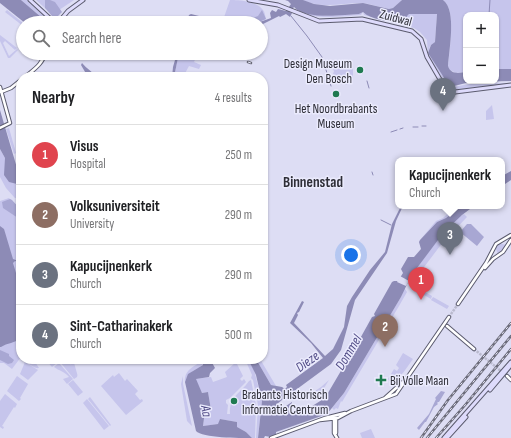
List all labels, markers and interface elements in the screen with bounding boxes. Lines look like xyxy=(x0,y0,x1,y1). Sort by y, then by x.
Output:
street label: Zuidwal xyxy=(378,6,414,30)
map controls xyxy=(463,12,499,84)
button: + xyxy=(463,12,499,48)
search box xyxy=(16,16,268,60)
icon: search xyxy=(30,27,52,49)
text: Search here xyxy=(62,29,122,48)
button: − xyxy=(463,48,499,84)
place label: Design Museum Den Bosch xyxy=(284,56,352,87)
marker: Design Museum Den Bosch xyxy=(355,65,365,75)
pin: 4 xyxy=(430,78,456,111)
text: Nearby xyxy=(32,88,75,108)
marker: Het Noordbrabants Museum xyxy=(331,89,341,99)
text: 4 results xyxy=(215,90,252,106)
place label: Het Noordbrabants Museum xyxy=(295,101,378,132)
text: Visus xyxy=(70,137,98,156)
text: 1 xyxy=(42,147,48,163)
text: 250 m xyxy=(225,147,252,163)
text: Hospital xyxy=(70,156,106,172)
popup xyxy=(395,157,505,209)
text: Kapucijnenkerk xyxy=(409,166,491,185)
district label: Binnenstad xyxy=(283,173,343,192)
text: Church xyxy=(409,185,441,201)
text: Volksuniversiteit xyxy=(70,197,160,216)
text: 2 xyxy=(42,207,48,223)
text: 290 m xyxy=(225,207,252,223)
text: University xyxy=(70,216,114,232)
pin: 3 xyxy=(437,222,463,255)
your location xyxy=(341,245,361,265)
text: Kapucijnenkerk xyxy=(70,257,152,276)
text: 3 xyxy=(42,267,48,283)
text: 290 m xyxy=(225,267,252,283)
pin: 1 xyxy=(408,267,434,300)
text: Church xyxy=(70,276,102,292)
pin: 2 xyxy=(372,314,398,347)
text: Sint-Catharinakerk xyxy=(70,317,173,336)
text: 4 xyxy=(42,327,48,343)
text: 500 m xyxy=(225,327,252,343)
water label: Dommel xyxy=(331,331,366,373)
text: Church xyxy=(70,336,102,352)
water label: Dieze xyxy=(292,347,323,376)
place label: Bij Volle Maan xyxy=(390,373,449,389)
marker: Bij Volle Maan xyxy=(375,374,387,386)
place label: Brabants Historisch Informatie Centrum xyxy=(242,387,328,418)
marker: Brabants Historisch Informatie Centrum xyxy=(229,396,239,406)
water label: Aa xyxy=(197,403,216,419)

